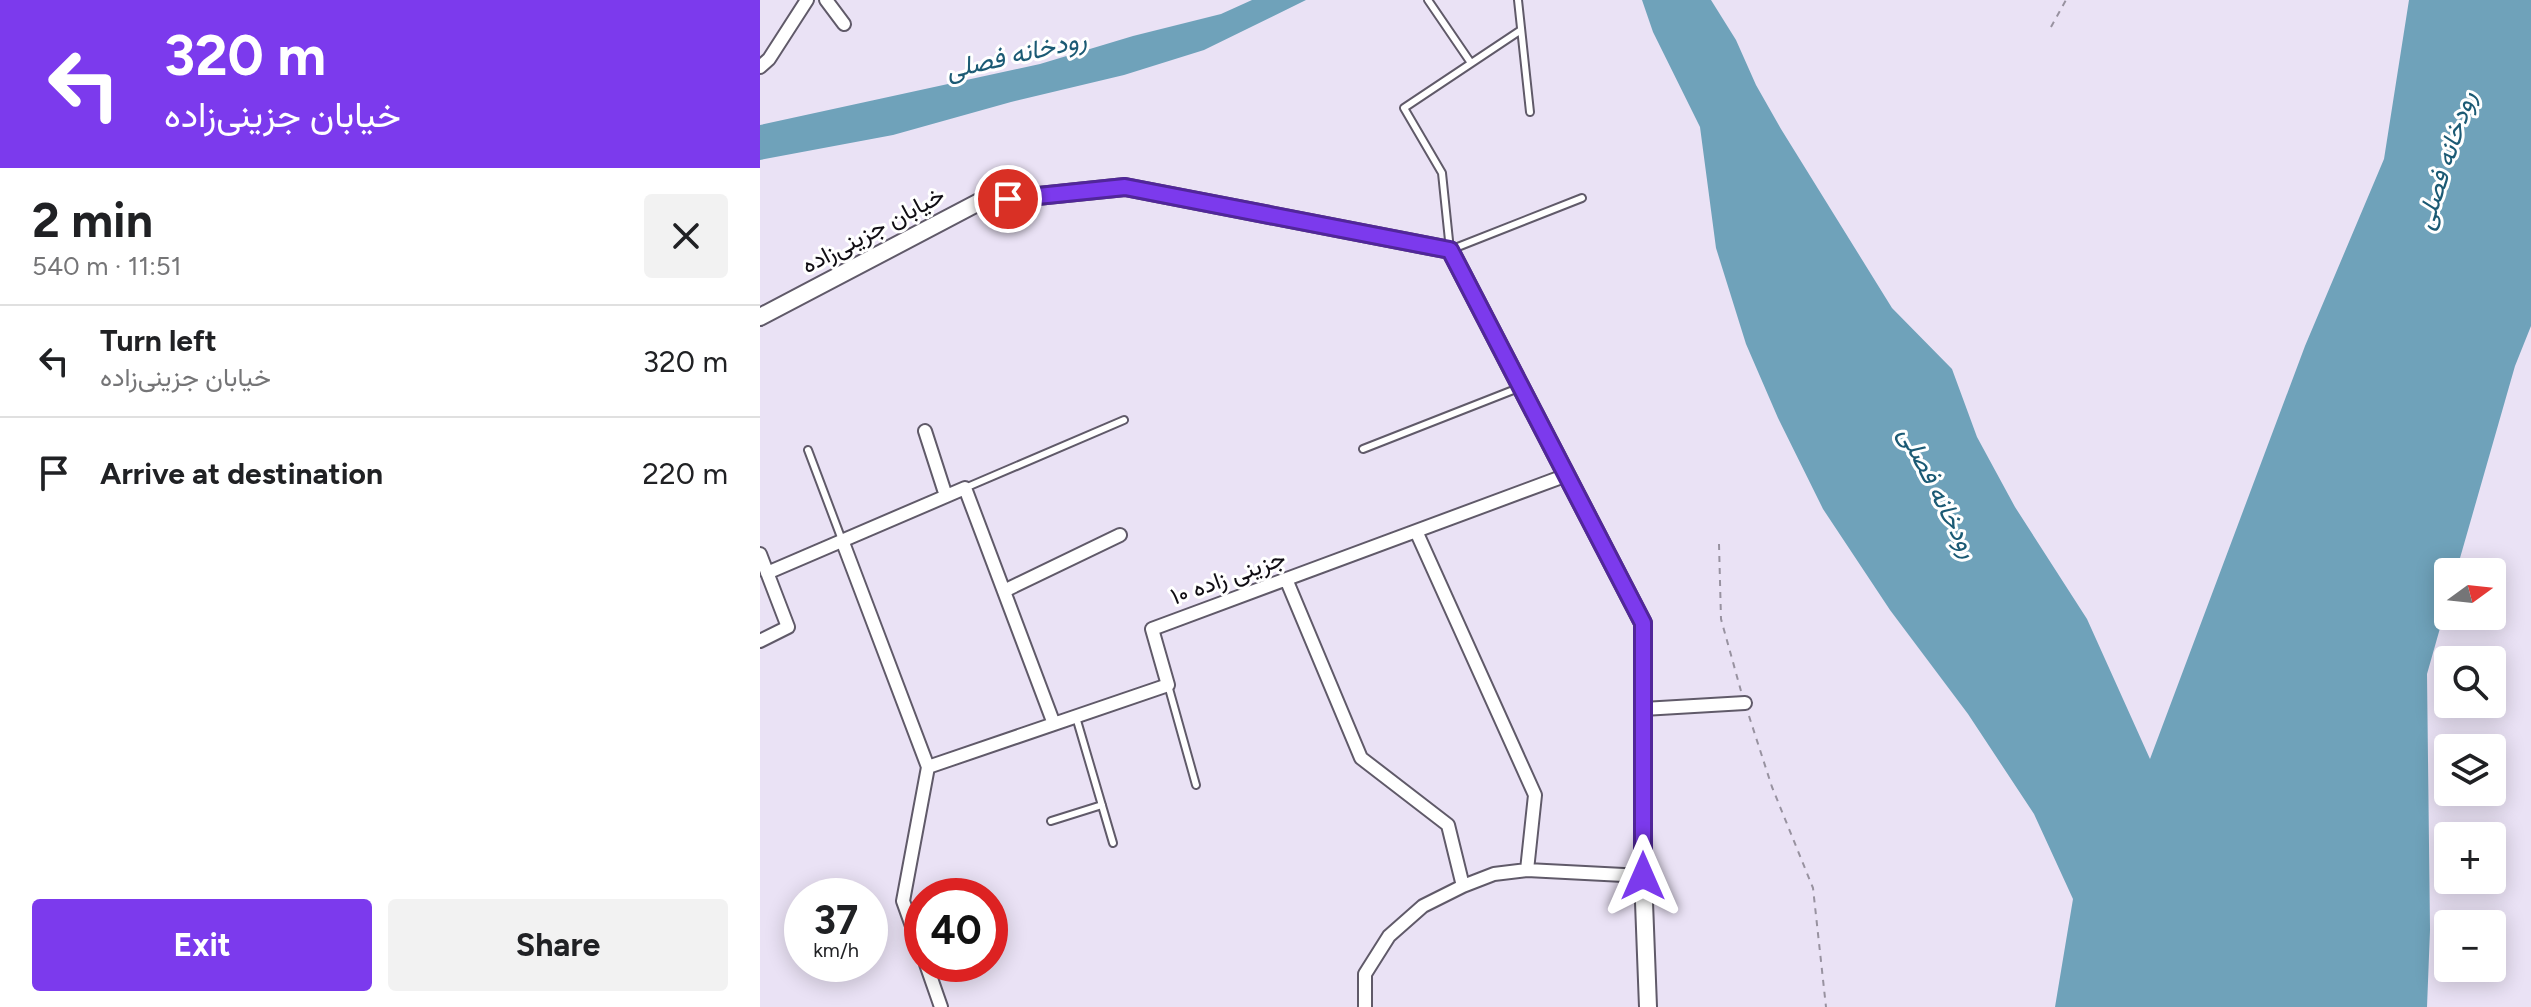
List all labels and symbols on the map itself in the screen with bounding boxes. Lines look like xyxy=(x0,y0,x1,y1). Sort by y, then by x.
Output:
water label: رودخانه فصلی xyxy=(943,22,1090,86)
water label: رودخانه فصلی xyxy=(2408,87,2482,233)
pin xyxy=(974,165,1042,233)
street label: خیابان جزینی‌زاده xyxy=(796,180,950,280)
water label: رودخانه فصلی xyxy=(1892,421,1986,563)
street label: جزینی زاده ۱۰ xyxy=(1166,542,1290,612)
north arrow xyxy=(2434,558,2506,630)
position arrow xyxy=(1601,834,1685,918)
speed limit sign: 40 xyxy=(904,878,1008,982)

